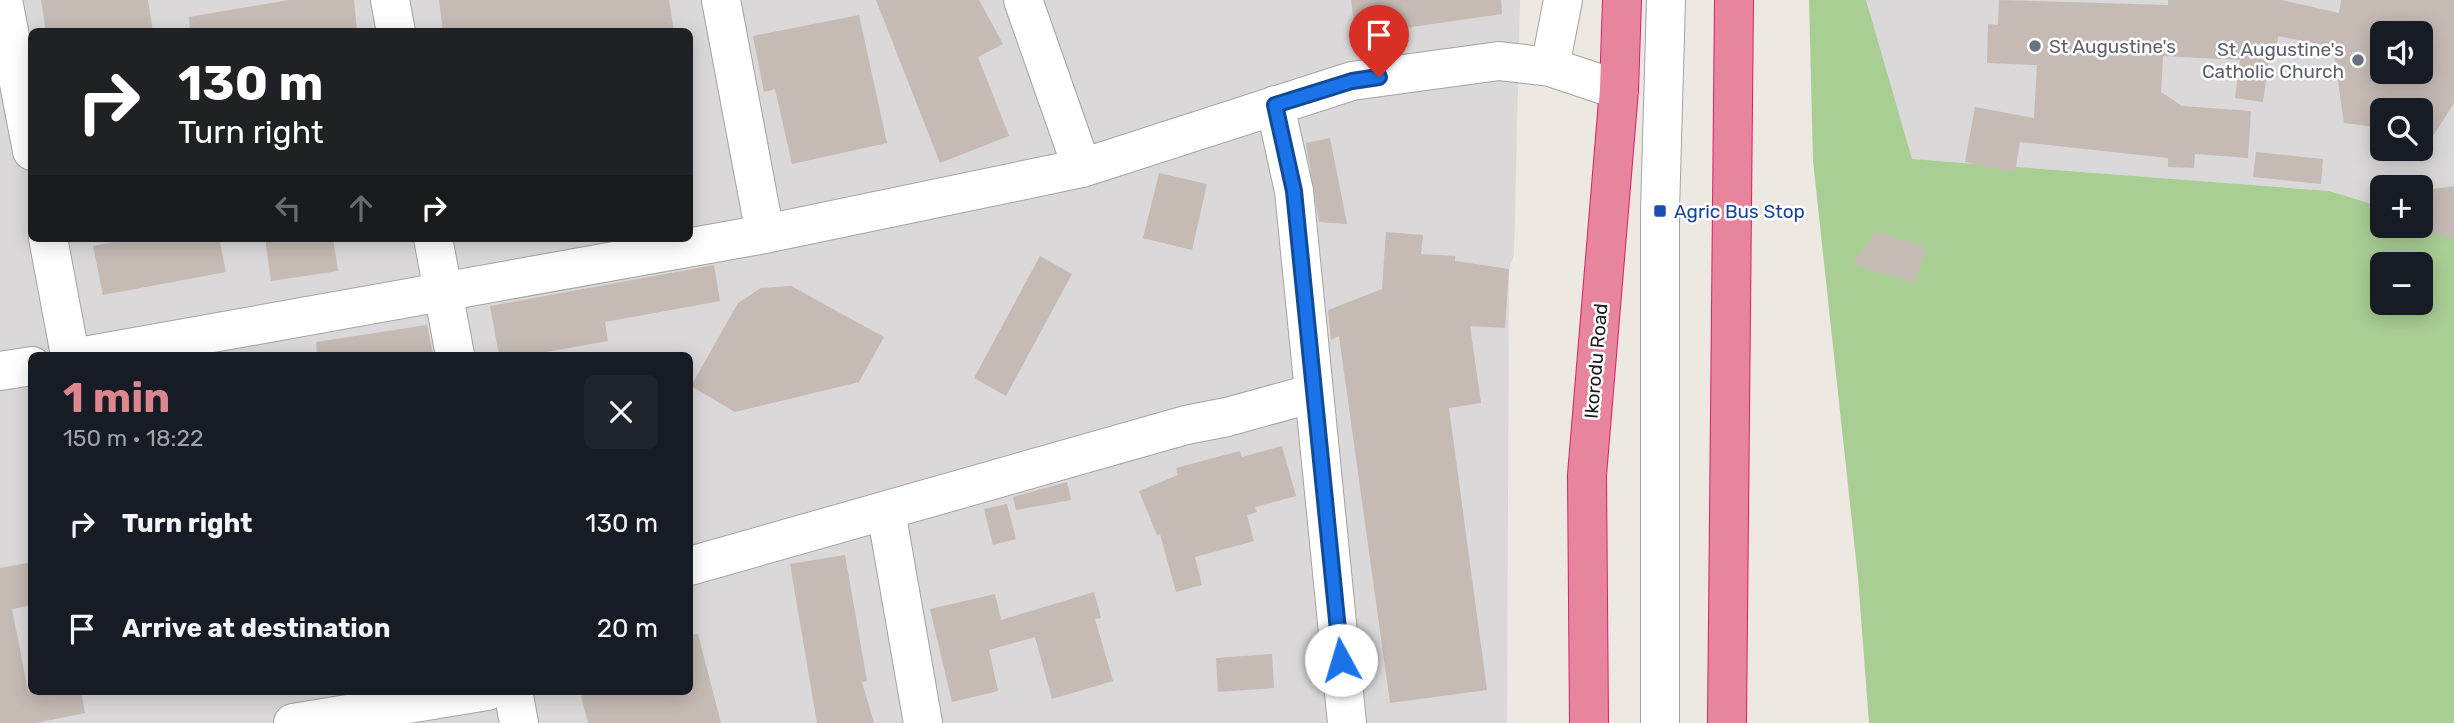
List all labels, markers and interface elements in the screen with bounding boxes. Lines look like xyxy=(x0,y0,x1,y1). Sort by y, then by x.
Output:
pin xyxy=(1349,5,1409,77)
icon: arrive xyxy=(1360,16,1398,54)
map controls xyxy=(2370,21,2433,315)
button: sound xyxy=(2370,21,2433,84)
place label: St Augustine's xyxy=(2049,35,2176,58)
marker: St Augustine's xyxy=(2027,38,2043,54)
place label: St Augustine's Catholic Church xyxy=(2202,38,2344,83)
marker: St Augustine's Catholic Church xyxy=(2350,52,2366,68)
text: 130 m xyxy=(178,54,323,112)
icon: right xyxy=(63,56,154,147)
button: search xyxy=(2370,98,2433,161)
text: Turn right xyxy=(178,113,323,151)
button: + xyxy=(2370,175,2433,238)
icon: left xyxy=(269,189,307,227)
icon: ahead xyxy=(342,189,380,227)
icon: right xyxy=(415,189,453,227)
place label: Agric Bus Stop xyxy=(1674,200,1805,223)
marker: Agric Bus Stop xyxy=(1652,203,1668,219)
button: − xyxy=(2370,252,2433,315)
street label: Ikorodu Road xyxy=(1579,302,1613,420)
text: 1 min xyxy=(63,373,170,423)
button: close xyxy=(584,375,658,449)
text: 150 m · 18:22 xyxy=(63,424,203,452)
icon: right xyxy=(63,505,101,543)
text: Turn right xyxy=(122,508,252,539)
text: 130 m xyxy=(585,508,658,539)
icon: arrive xyxy=(63,610,101,648)
text: Arrive at destination xyxy=(122,613,390,644)
text: 20 m xyxy=(597,613,658,644)
position arrow xyxy=(1304,623,1378,697)

